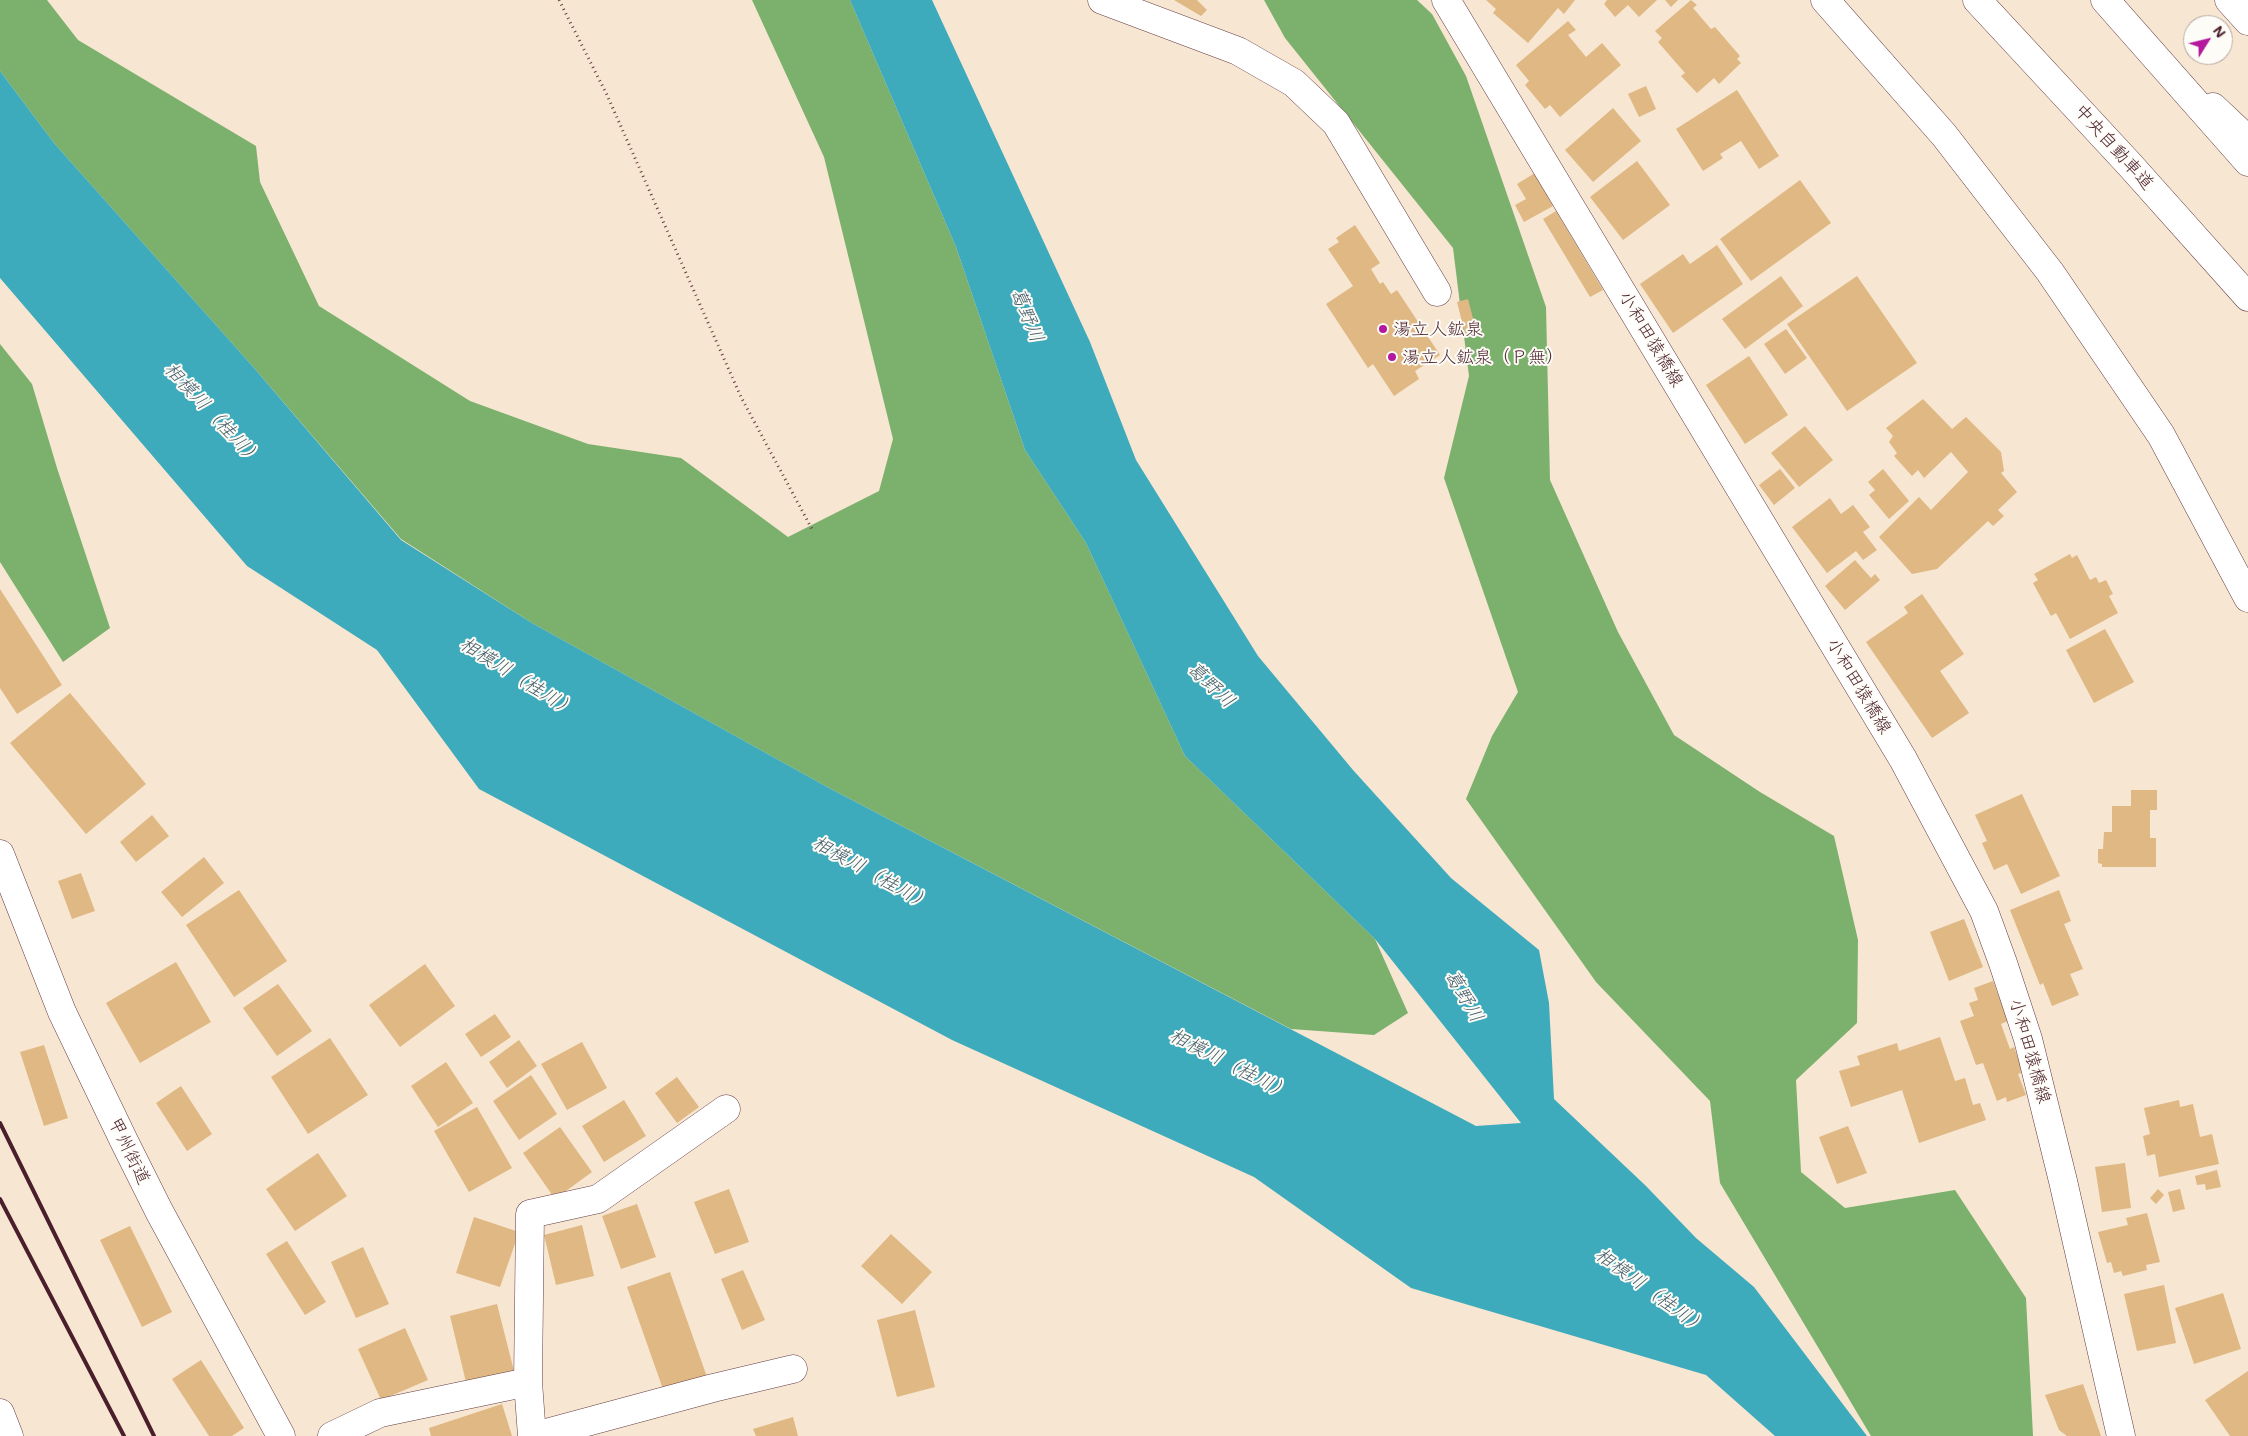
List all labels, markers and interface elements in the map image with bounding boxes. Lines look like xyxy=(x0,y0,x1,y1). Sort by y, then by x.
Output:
north arrow xyxy=(2183,15,2233,65)
text: N xyxy=(2209,22,2231,41)
street label: 中央自動車道 xyxy=(2070,100,2158,194)
water label: 葛野川 xyxy=(1006,284,1048,346)
street label: 小和田猿橋線 xyxy=(1614,287,1688,391)
place label: 湯立人鉱泉 xyxy=(1393,318,1483,340)
marker: 湯立人鉱泉 xyxy=(1377,323,1389,335)
place label: 湯立人鉱泉（Ｐ無） xyxy=(1402,346,1564,368)
marker: 湯立人鉱泉（Ｐ無） xyxy=(1386,351,1398,363)
water label: 相模川（桂川） xyxy=(159,358,267,470)
water label: 相模川（桂川） xyxy=(456,632,580,722)
street label: 小和田猿橋線 xyxy=(1822,634,1896,738)
water label: 葛野川 xyxy=(1182,657,1240,713)
water label: 相模川（桂川） xyxy=(808,831,936,915)
water label: 葛野川 xyxy=(1440,966,1488,1026)
street label: 小和田猿橋線 xyxy=(2005,996,2055,1106)
water label: 相模川（桂川） xyxy=(1166,1024,1294,1104)
street label: 甲州街道 xyxy=(104,1114,154,1188)
water label: 相模川（桂川） xyxy=(1590,1243,1712,1339)

